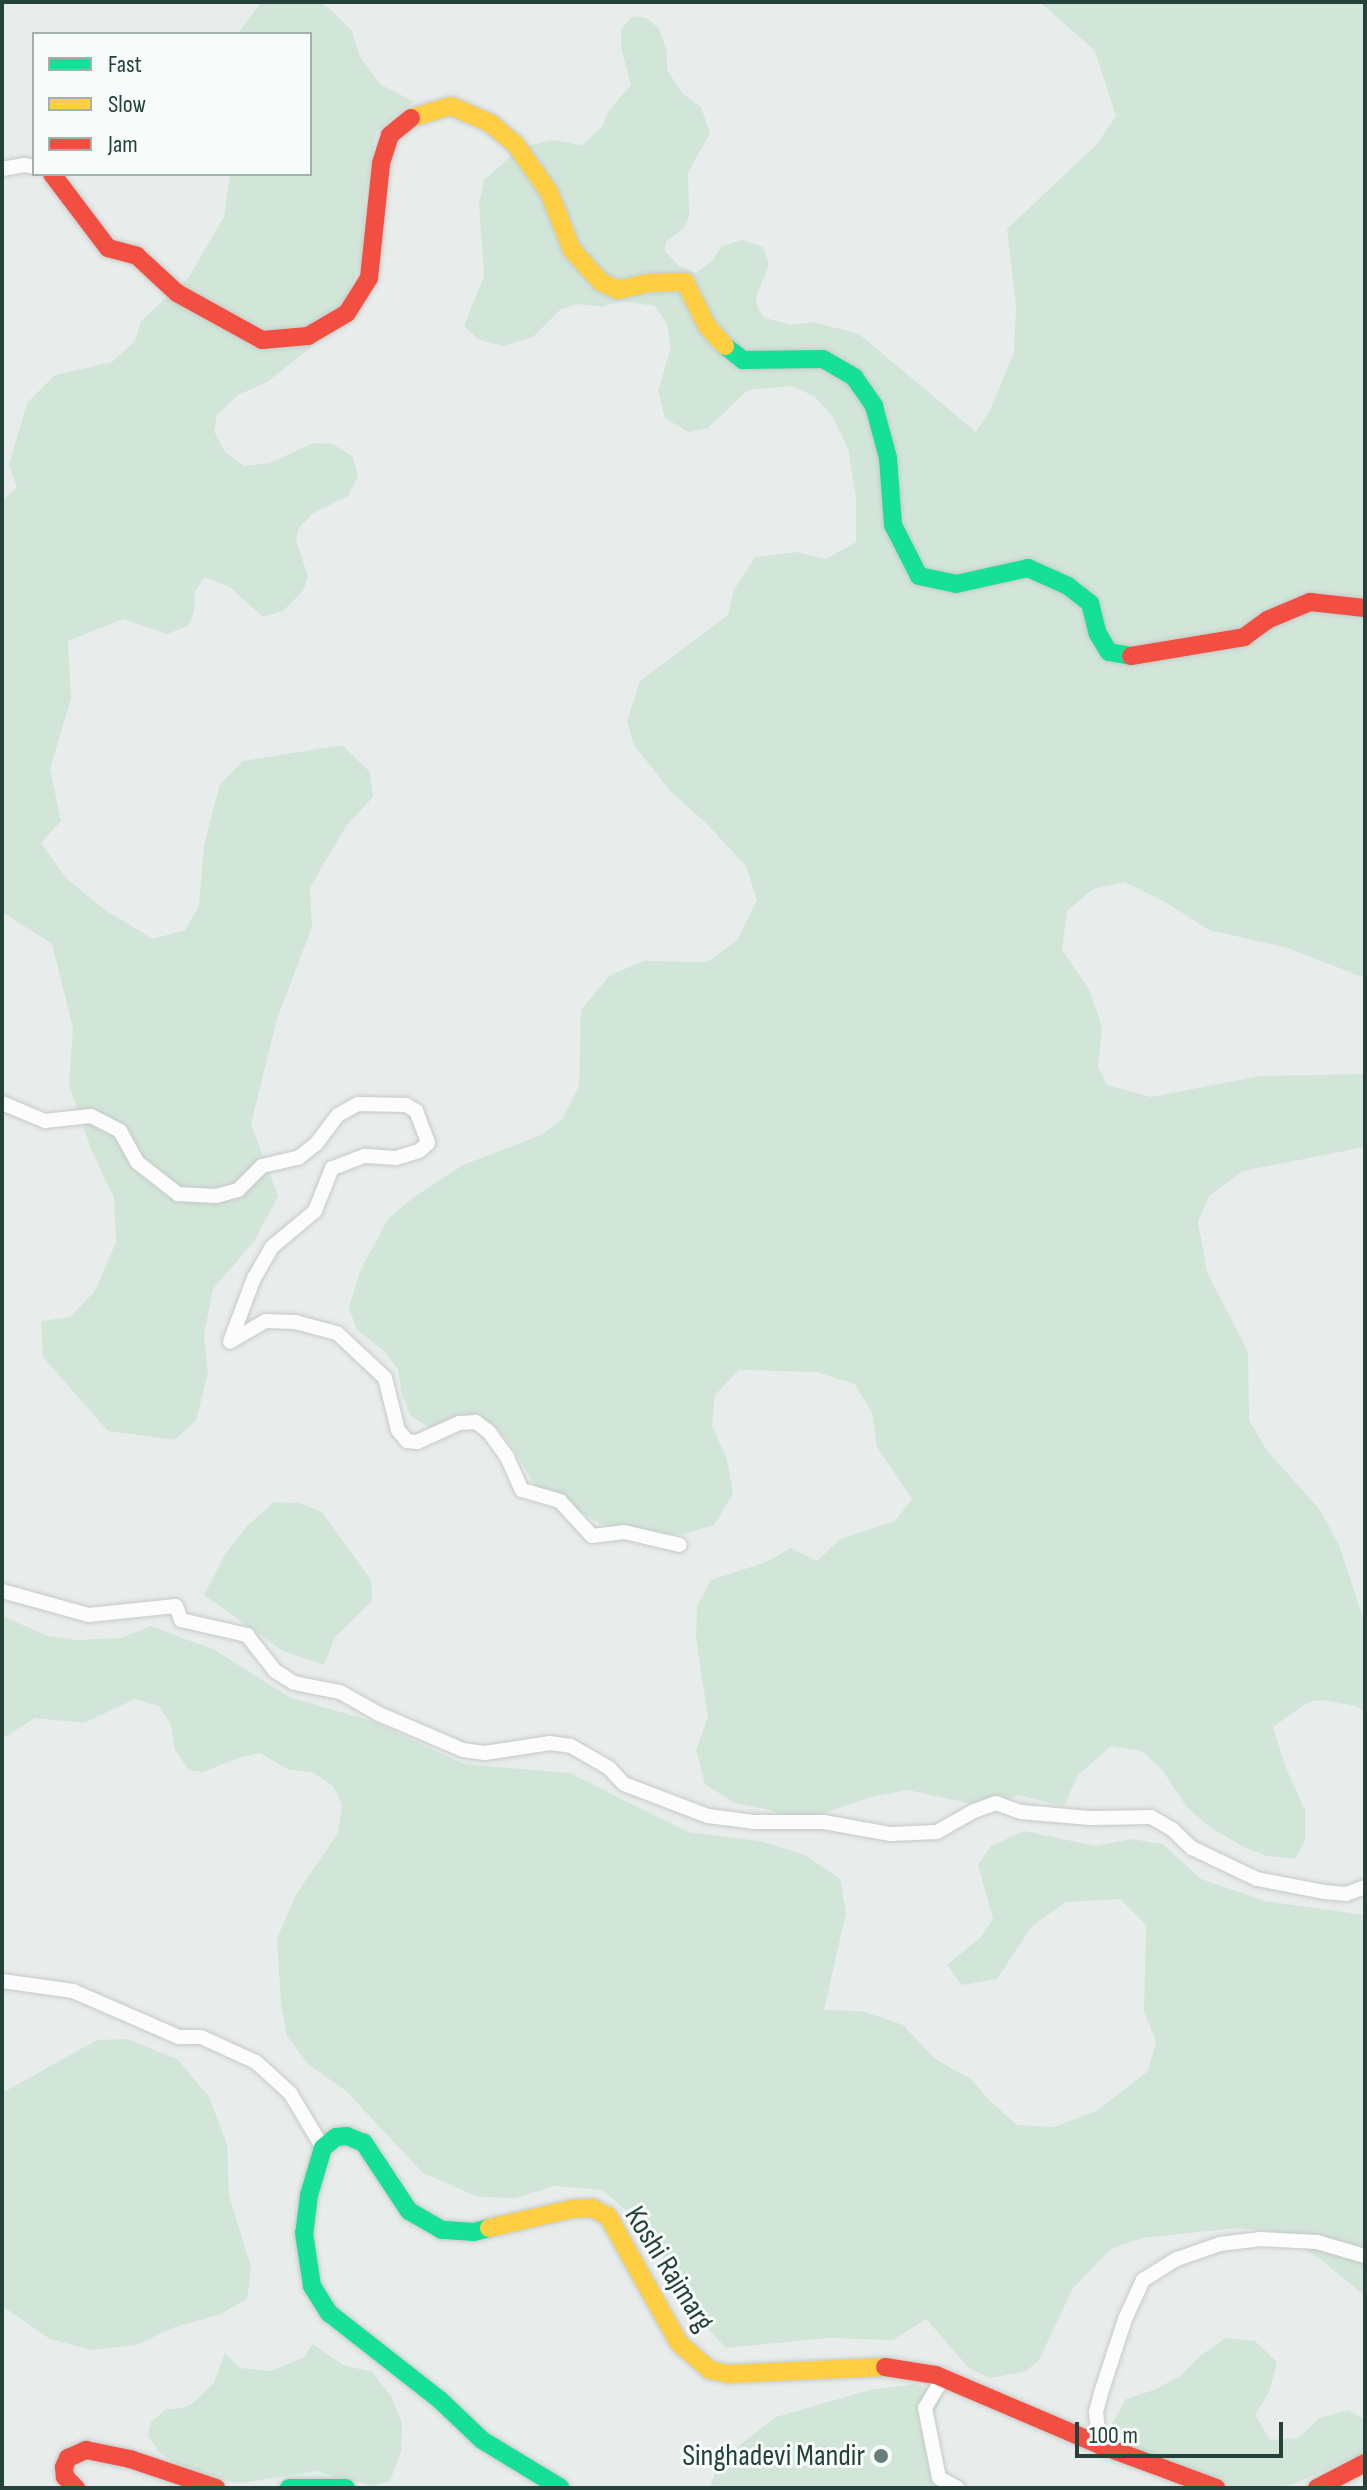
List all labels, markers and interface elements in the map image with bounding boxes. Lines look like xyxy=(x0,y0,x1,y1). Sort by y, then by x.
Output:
legend xyxy=(32,32,312,176)
text: Fast xyxy=(108,50,142,79)
text: Slow xyxy=(108,90,146,119)
text: Jam xyxy=(108,130,138,159)
street label: Koshi Rajmarg xyxy=(617,2200,721,2338)
scale bar xyxy=(1079,2406,1287,2456)
text: 100 m xyxy=(1089,2421,1138,2450)
place label: Singhadevi Mandir xyxy=(682,2438,865,2474)
marker: Singhadevi Mandir xyxy=(872,2447,890,2465)

